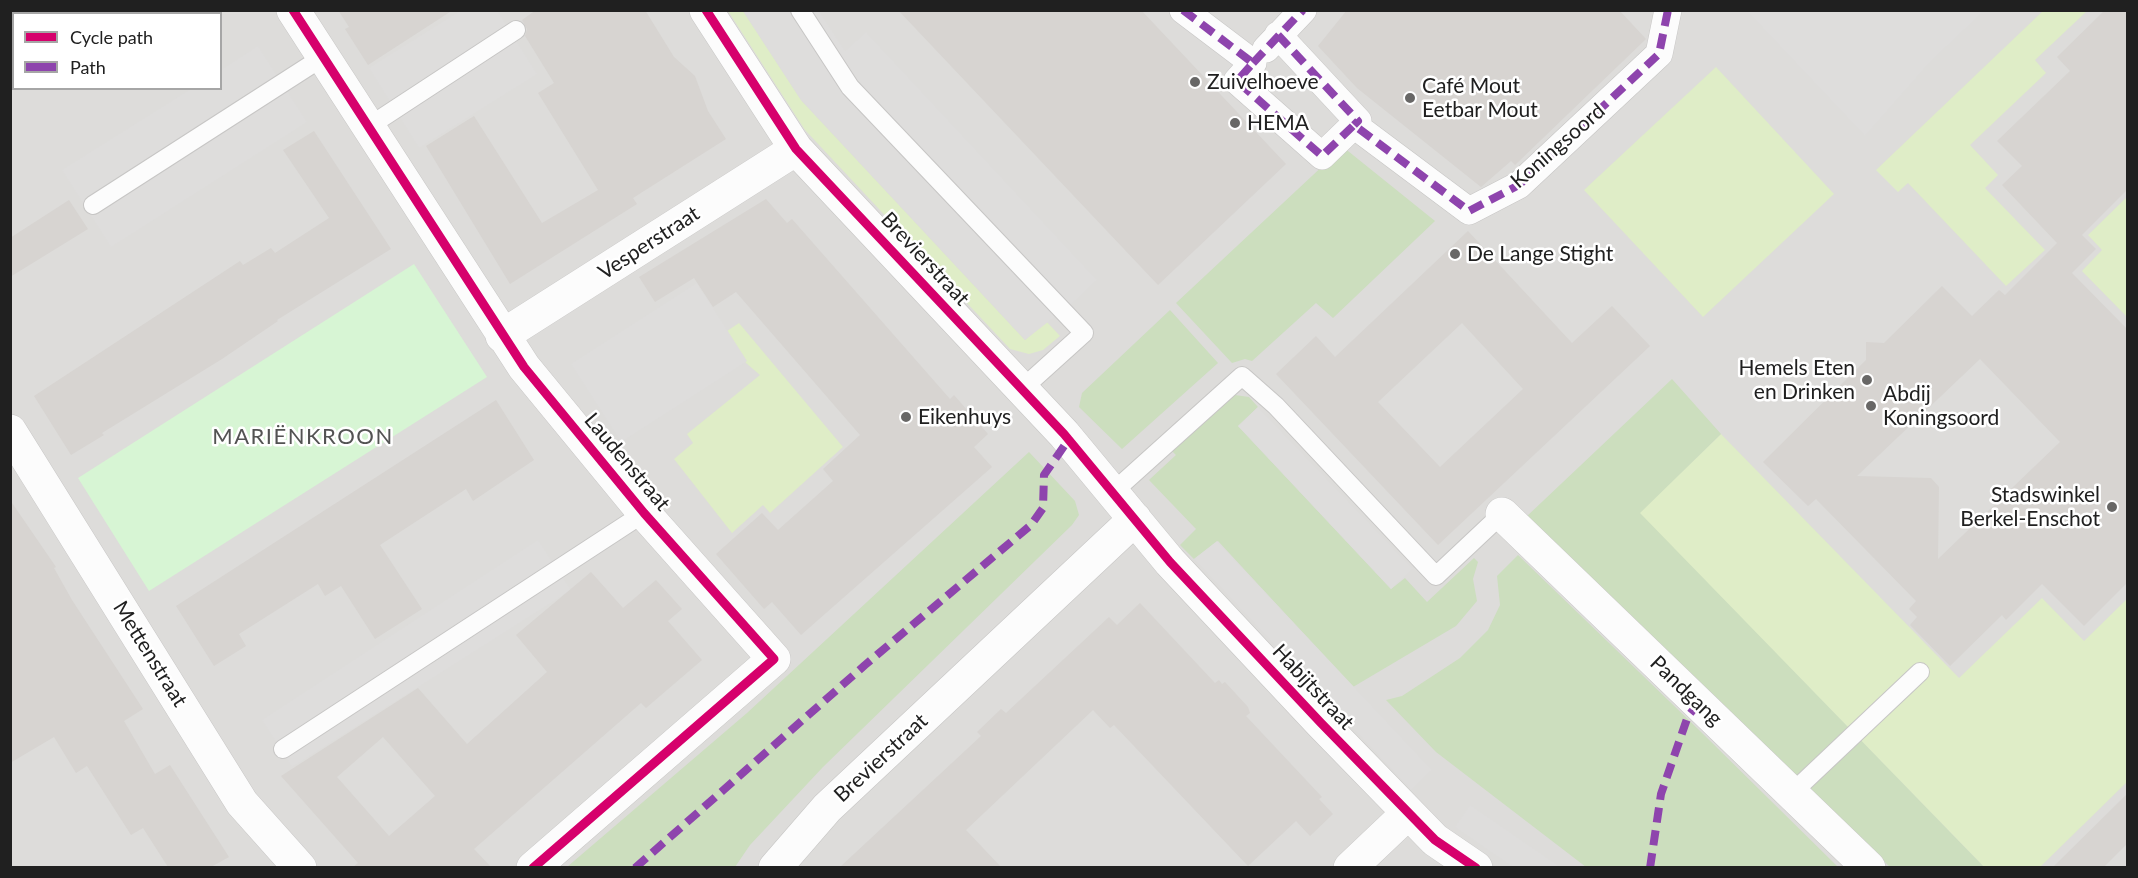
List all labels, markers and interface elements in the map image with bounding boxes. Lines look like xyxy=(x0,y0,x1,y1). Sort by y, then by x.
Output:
legend xyxy=(12,12,222,90)
text: Cycle path xyxy=(70,26,153,48)
text: Path xyxy=(70,56,106,78)
place label: Zuivelhoeve xyxy=(1207,69,1319,95)
place label: Café Mout Eetbar Mout xyxy=(1422,73,1538,123)
marker: Zuivelhoeve xyxy=(1188,75,1202,89)
marker: Café Mout Eetbar Mout xyxy=(1403,91,1417,105)
street label: Koningsoord xyxy=(1506,98,1610,194)
place label: HEMA xyxy=(1247,110,1309,136)
marker: HEMA xyxy=(1228,116,1242,130)
street label: Vesperstraat xyxy=(594,201,704,285)
street label: Brevierstraat xyxy=(875,207,975,311)
place label: De Lange Stight xyxy=(1467,241,1613,267)
marker: De Lange Stight xyxy=(1448,247,1462,261)
place label: Hemels Eten en Drinken xyxy=(1738,355,1855,405)
marker: Hemels Eten en Drinken xyxy=(1860,373,1874,387)
place label: Abdij Koningsoord xyxy=(1883,381,1999,431)
marker: Abdij Koningsoord xyxy=(1864,399,1878,413)
place label: Eikenhuys xyxy=(918,404,1011,430)
street label: Laudenstraat xyxy=(579,408,675,516)
marker: Eikenhuys xyxy=(899,410,913,424)
district label: MARIËNKROON xyxy=(212,424,394,450)
place label: Stadswinkel Berkel-Enschot xyxy=(1960,482,2100,532)
marker: Stadswinkel Berkel-Enschot xyxy=(2105,500,2119,514)
street label: Mettenstraat xyxy=(108,597,192,711)
street label: Habijtstraat xyxy=(1267,639,1359,735)
street label: Pandgang xyxy=(1645,651,1727,731)
street label: Brevierstraat xyxy=(829,708,933,808)

